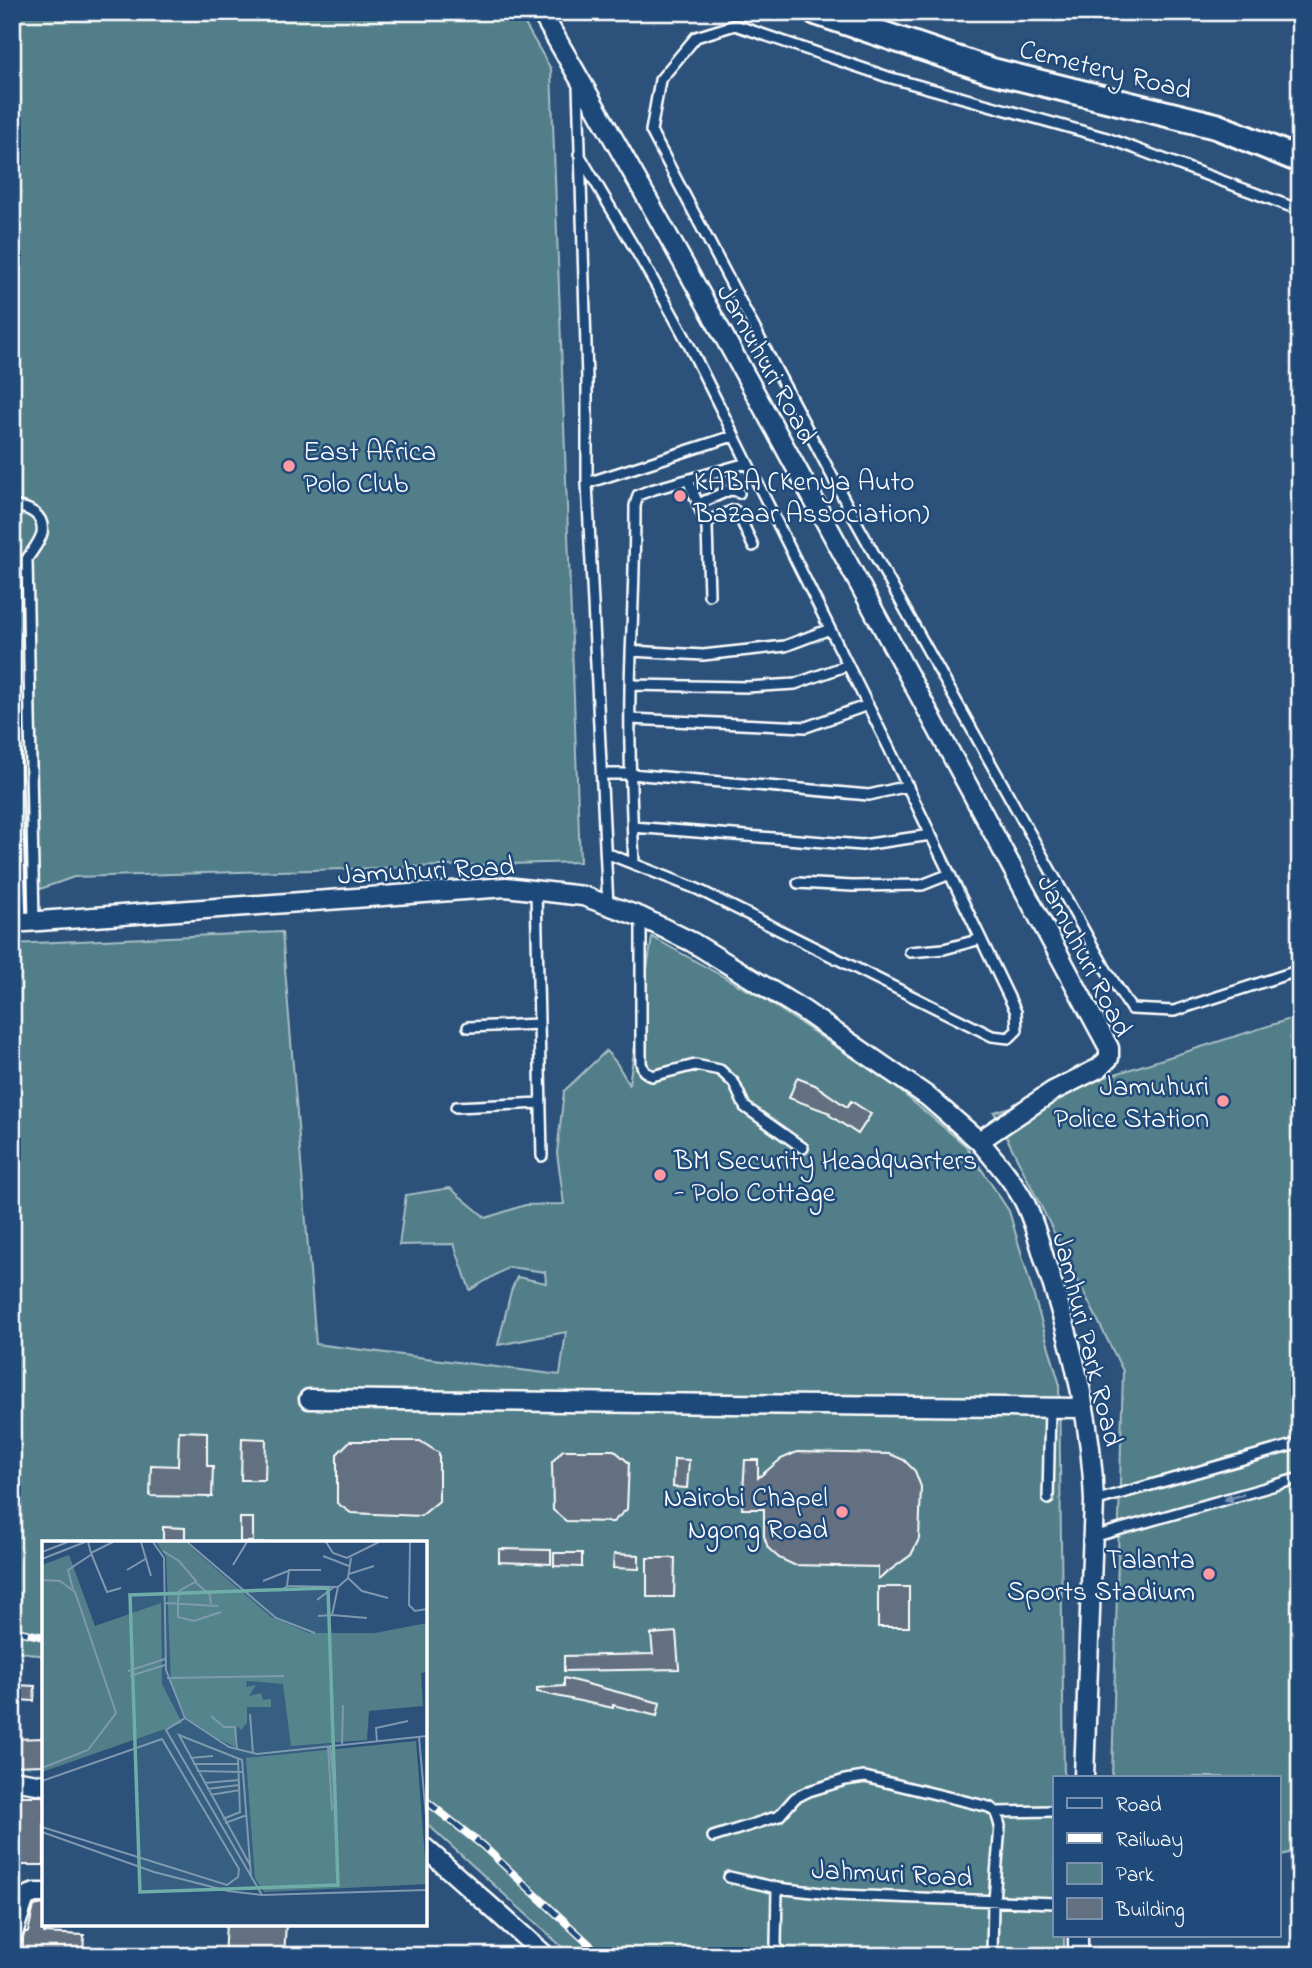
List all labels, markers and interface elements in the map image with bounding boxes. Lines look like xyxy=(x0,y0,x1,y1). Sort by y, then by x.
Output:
street label: Cemetery Road xyxy=(1015,30,1196,113)
street label: Jamuhuri Road xyxy=(704,277,826,452)
place label: East Africa Polo Club xyxy=(303,433,436,506)
marker: East Africa Polo Club xyxy=(281,458,297,474)
place label: KABA (Kenya Auto Bazaar Association) xyxy=(693,463,929,536)
marker: KABA (Kenya Auto Bazaar Association) xyxy=(672,488,688,504)
street label: Jamuhuri Road xyxy=(337,847,516,898)
street label: Jamuhuri Road xyxy=(1024,868,1142,1045)
place label: Jamuhuri Police Station xyxy=(1054,1068,1209,1141)
marker: Jamuhuri Police Station xyxy=(1215,1093,1231,1109)
place label: BM Security Headquarters - Polo Cottage xyxy=(673,1142,977,1215)
marker: BM Security Headquarters - Polo Cottage xyxy=(652,1167,668,1183)
street label: Jamhuri Park Road xyxy=(1039,1229,1132,1451)
place label: Nairobi Chapel Ngong Road xyxy=(663,1479,828,1552)
one-way arrow xyxy=(1223,1492,1244,1502)
marker: Nairobi Chapel Ngong Road xyxy=(834,1504,850,1520)
inset map xyxy=(42,1541,427,1926)
place label: Talanta Sports Stadium xyxy=(1007,1541,1195,1614)
marker: Talanta Sports Stadium xyxy=(1201,1566,1217,1582)
legend xyxy=(1053,1776,1280,1937)
text: Road xyxy=(1116,1791,1162,1821)
text: Railway xyxy=(1116,1826,1183,1858)
street label: Jahmuri Road xyxy=(810,1851,974,1900)
text: Park xyxy=(1116,1861,1155,1891)
text: Building xyxy=(1115,1896,1185,1928)

